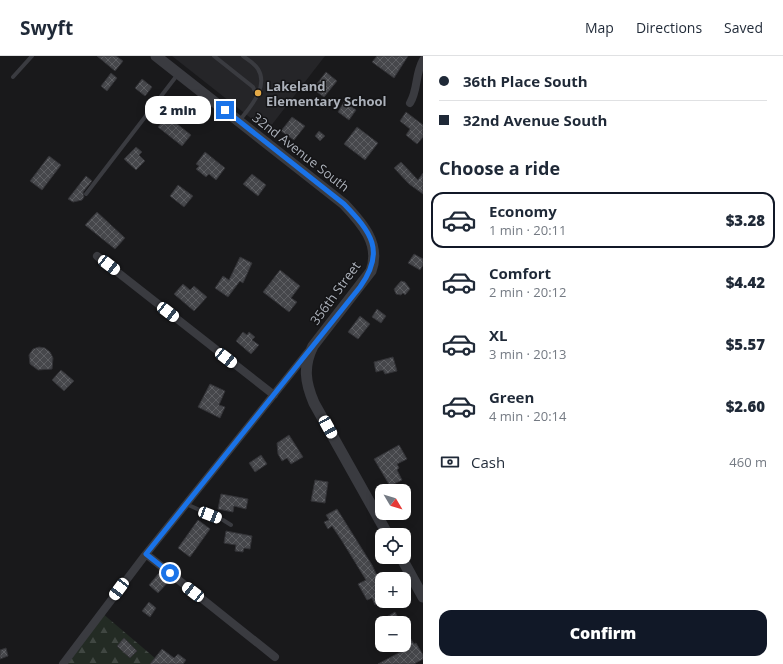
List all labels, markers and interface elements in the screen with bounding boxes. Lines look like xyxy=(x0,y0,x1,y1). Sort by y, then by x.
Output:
text: Swyft xyxy=(20,15,73,41)
text: Map xyxy=(585,18,614,37)
text: Directions xyxy=(636,18,702,37)
text: Saved xyxy=(724,18,763,37)
text: 36th Place South xyxy=(463,71,588,91)
place label: Lakeland Elementary School xyxy=(266,77,387,110)
marker: Lakeland Elementary School xyxy=(253,88,263,98)
callout: 2 min xyxy=(145,96,211,124)
text: 2 min xyxy=(160,101,196,119)
route end xyxy=(216,101,234,119)
street label: 32nd Avenue South xyxy=(249,108,353,196)
text: 32nd Avenue South xyxy=(463,110,607,130)
text: Choose a ride xyxy=(439,156,560,180)
text: Economy xyxy=(489,201,557,221)
icon: car xyxy=(441,202,477,238)
text: $3.28 xyxy=(726,210,765,230)
text: 1 min · 20:11 xyxy=(489,221,566,239)
car xyxy=(96,253,122,277)
street label: 356th Street xyxy=(306,257,364,328)
text: Comfort xyxy=(489,263,551,283)
icon: car xyxy=(441,264,477,300)
text: $4.42 xyxy=(726,272,765,292)
text: 2 min · 20:12 xyxy=(489,283,566,301)
car xyxy=(155,300,181,324)
text: XL xyxy=(489,325,507,345)
icon: car xyxy=(441,326,477,362)
text: $5.57 xyxy=(726,334,765,354)
text: 3 min · 20:13 xyxy=(489,345,566,363)
car xyxy=(213,346,239,370)
text: Green xyxy=(489,387,534,407)
icon: car xyxy=(441,388,477,424)
text: $2.60 xyxy=(726,396,765,416)
text: 4 min · 20:14 xyxy=(489,407,566,425)
car xyxy=(317,414,339,440)
icon: cash xyxy=(439,451,461,473)
text: Cash xyxy=(471,452,505,472)
text: 460 m xyxy=(729,453,767,471)
north arrow xyxy=(375,484,411,520)
map controls xyxy=(375,484,411,652)
car xyxy=(197,505,223,525)
button: locate xyxy=(375,528,411,564)
route start xyxy=(161,564,179,582)
button: + xyxy=(375,572,411,608)
car xyxy=(107,576,131,602)
car xyxy=(180,580,206,604)
button: Confirm xyxy=(439,610,767,656)
button: − xyxy=(375,616,411,652)

